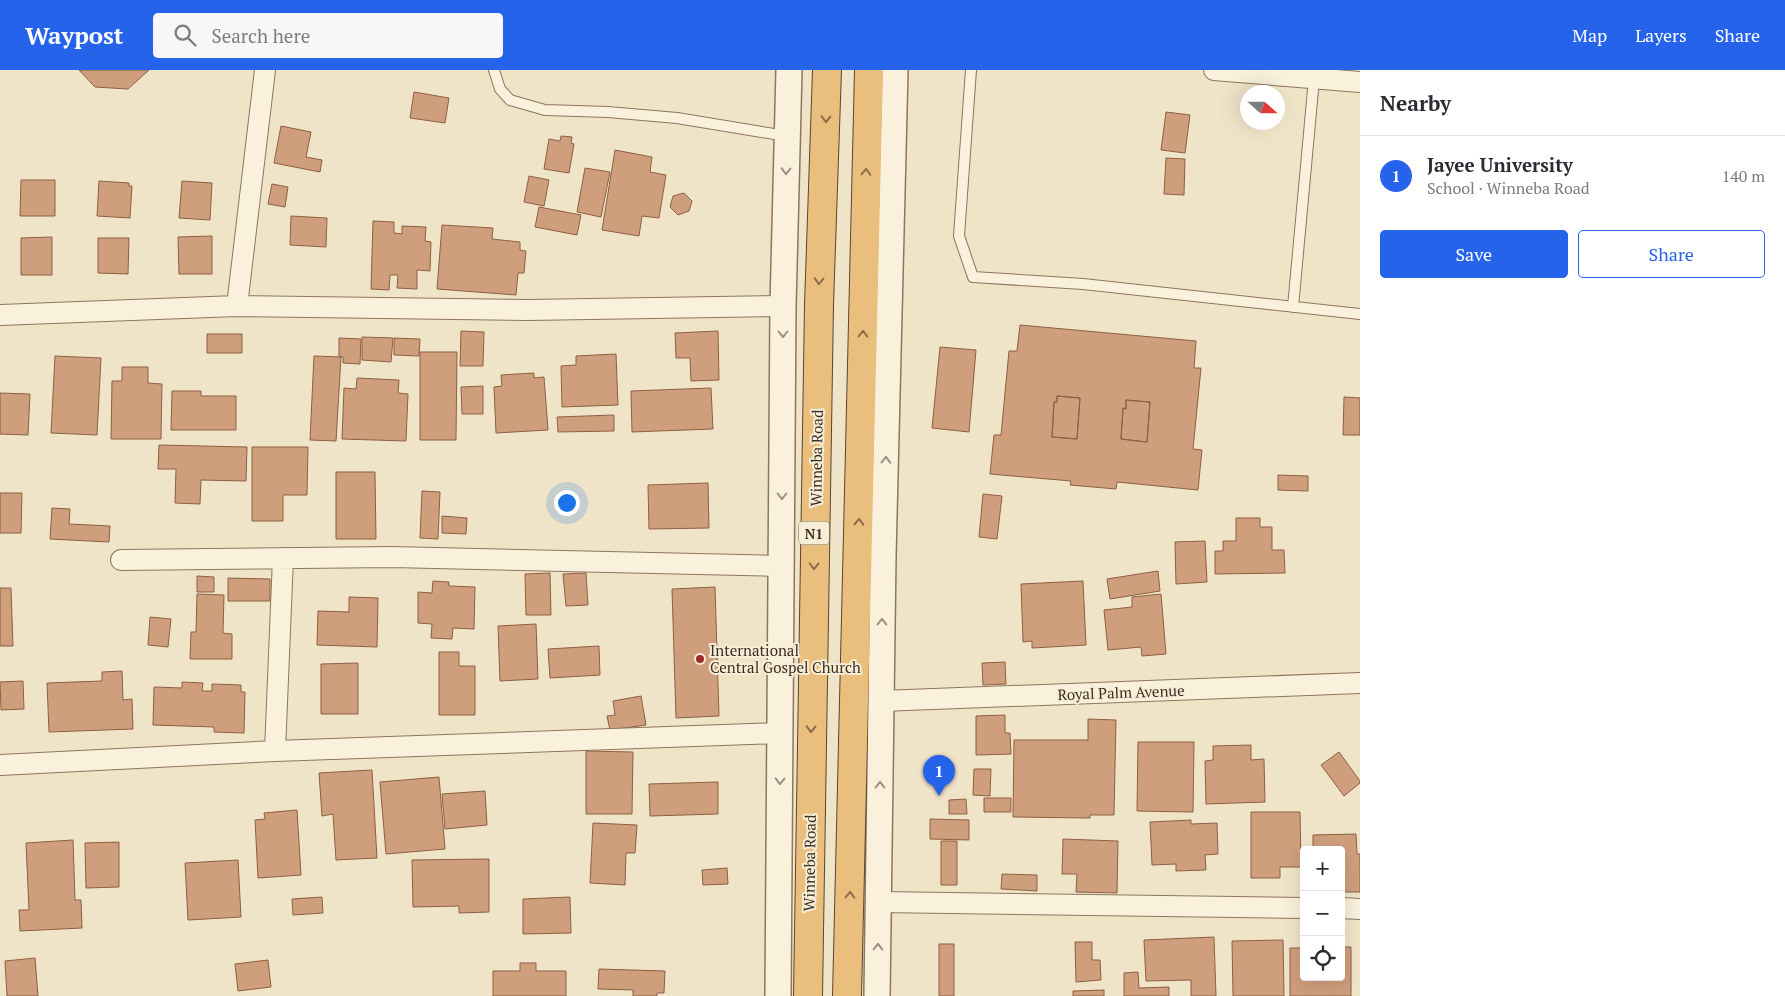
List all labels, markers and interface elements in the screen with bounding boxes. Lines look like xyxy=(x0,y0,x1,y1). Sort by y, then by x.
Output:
search box xyxy=(153,13,503,58)
text: Waypost xyxy=(25,19,123,51)
icon: search xyxy=(171,21,199,49)
text: Search here xyxy=(211,23,310,48)
text: Map xyxy=(1572,23,1607,47)
text: Layers xyxy=(1635,23,1687,47)
text: Share xyxy=(1715,23,1760,47)
north arrow xyxy=(1240,85,1285,130)
text: Nearby xyxy=(1380,89,1451,117)
one-way arrow xyxy=(820,115,831,123)
text: Jayee University xyxy=(1427,152,1573,177)
text: 1 xyxy=(1391,165,1401,187)
text: 140 m xyxy=(1722,165,1765,187)
one-way arrow xyxy=(781,167,792,175)
one-way arrow xyxy=(861,167,872,175)
text: School · Winneba Road xyxy=(1427,177,1590,199)
button: Save xyxy=(1380,230,1568,278)
button: Share xyxy=(1578,230,1765,278)
one-way arrow xyxy=(814,277,825,285)
one-way arrow xyxy=(778,330,788,338)
one-way arrow xyxy=(857,330,868,338)
street label: Winneba Road xyxy=(805,409,827,507)
one-way arrow xyxy=(880,456,891,464)
your location xyxy=(554,490,580,516)
one-way arrow xyxy=(777,492,787,500)
one-way arrow xyxy=(854,518,864,526)
road number: N1 xyxy=(799,522,829,544)
one-way arrow xyxy=(809,562,819,570)
one-way arrow xyxy=(877,618,887,626)
place label: International Central Gospel Church xyxy=(710,640,861,677)
marker: International Central Gospel Church xyxy=(694,653,706,665)
street label: Royal Palm Avenue xyxy=(1057,680,1185,704)
one-way arrow xyxy=(806,725,816,733)
pin: 1 xyxy=(923,755,955,796)
one-way arrow xyxy=(775,778,785,785)
one-way arrow xyxy=(875,781,885,788)
street label: Winneba Road xyxy=(798,814,820,912)
map controls xyxy=(1300,846,1345,981)
button: + xyxy=(1300,846,1345,891)
one-way arrow xyxy=(844,891,855,899)
button: − xyxy=(1300,891,1345,936)
button: locate xyxy=(1300,936,1345,981)
one-way arrow xyxy=(873,943,884,951)

